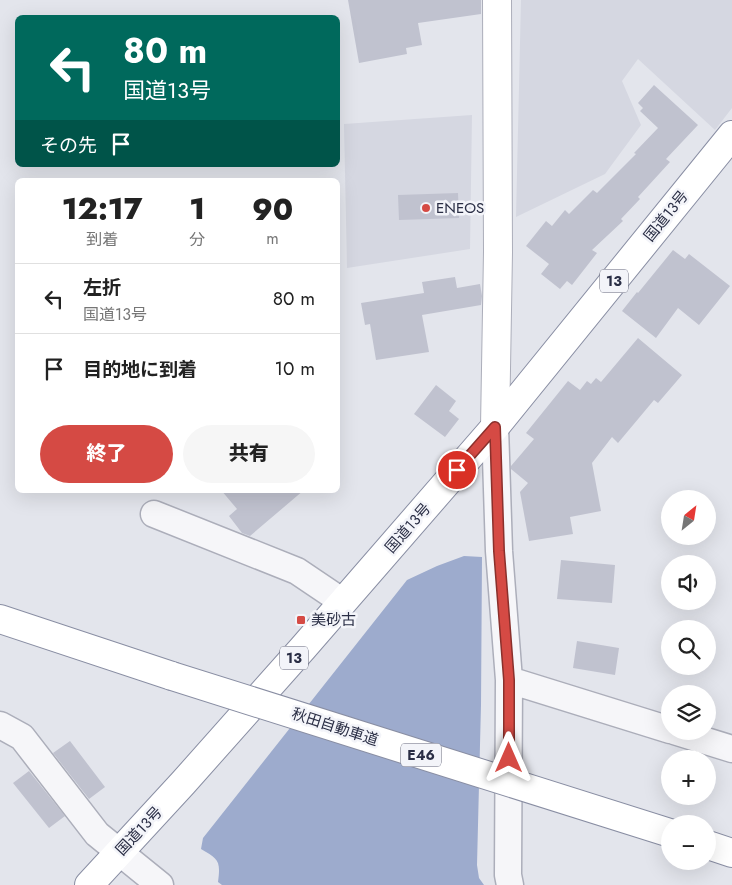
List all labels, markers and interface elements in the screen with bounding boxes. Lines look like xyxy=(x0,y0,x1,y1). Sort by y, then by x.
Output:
text: 80 m xyxy=(123,26,207,76)
icon: left xyxy=(40,35,105,100)
text: 国道13号 xyxy=(123,74,211,106)
icon: arrive xyxy=(107,130,135,158)
text: その先 xyxy=(40,132,97,159)
street label: 国道13号 xyxy=(639,186,693,246)
text: 12:17 xyxy=(62,187,142,230)
text: 1 xyxy=(189,187,205,230)
text: 90 xyxy=(252,188,293,231)
place label: ENEOS xyxy=(436,197,484,219)
marker: ENEOS xyxy=(420,202,432,214)
text: m xyxy=(266,227,279,250)
text: 到着 xyxy=(86,228,118,251)
text: 分 xyxy=(189,228,205,251)
road number: 13 xyxy=(600,270,628,292)
text: 左折 xyxy=(83,274,121,301)
icon: left xyxy=(40,285,68,313)
text: 80 m xyxy=(273,285,315,312)
text: 国道13号 xyxy=(83,303,147,326)
icon: arrive xyxy=(40,355,68,383)
text: 10 m xyxy=(275,355,315,382)
text: 目的地に到着 xyxy=(83,356,197,383)
button: 終了 xyxy=(40,425,173,483)
button: 共有 xyxy=(183,425,315,483)
pin xyxy=(436,449,478,491)
icon: arrive xyxy=(443,456,471,484)
north arrow xyxy=(661,490,716,545)
map controls xyxy=(661,490,716,870)
street label: 国道13号 xyxy=(380,498,436,558)
button: sound xyxy=(661,555,716,610)
place label: 美砂古 xyxy=(311,609,356,631)
marker: 美砂古 xyxy=(295,614,307,626)
button: search xyxy=(661,620,716,675)
road number: 13 xyxy=(280,646,308,670)
button: layers xyxy=(661,685,716,740)
street label: 秋田自動車道 xyxy=(289,703,381,751)
position arrow xyxy=(482,731,534,783)
road number: E46 xyxy=(401,744,441,766)
button: + xyxy=(661,750,716,805)
street label: 国道13号 xyxy=(111,802,167,860)
button: − xyxy=(661,815,716,870)

